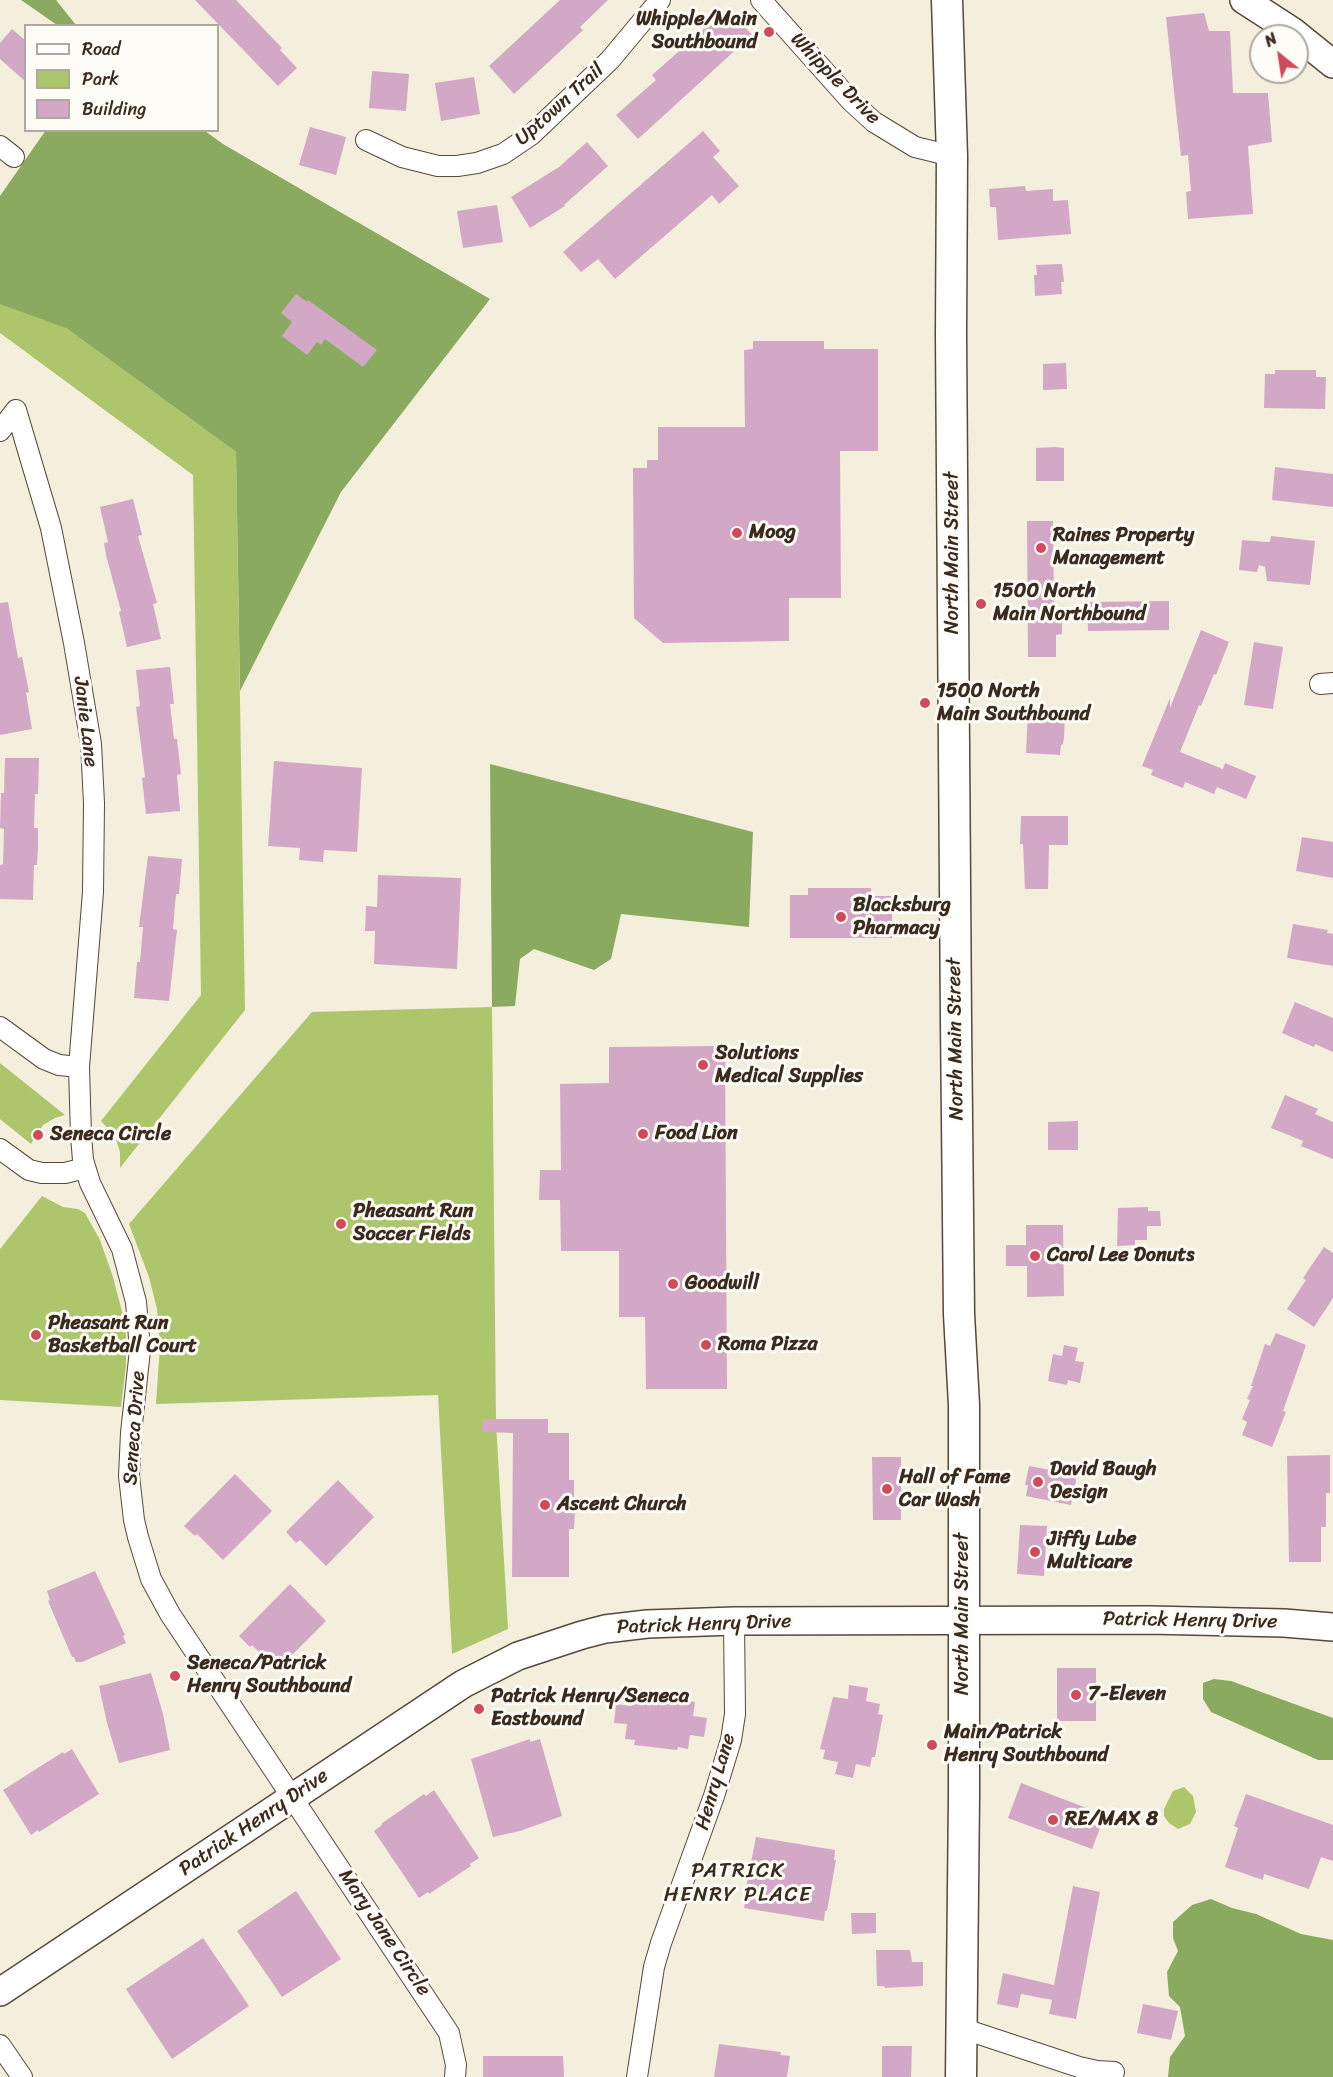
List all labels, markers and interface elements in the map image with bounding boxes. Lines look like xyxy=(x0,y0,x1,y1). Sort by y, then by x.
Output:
place label: Whipple/Main Southbound xyxy=(636,8,757,55)
legend xyxy=(24,24,219,132)
north arrow xyxy=(1249,24,1309,84)
text: N xyxy=(1259,24,1283,55)
marker: Whipple/Main Southbound xyxy=(762,25,776,39)
street label: Whipple Drive xyxy=(785,28,885,130)
text: Road xyxy=(82,33,121,65)
street label: Uptown Trail xyxy=(511,59,609,151)
text: Park xyxy=(82,63,119,95)
text: Building xyxy=(82,93,146,125)
street label: North Main Street xyxy=(941,472,965,634)
place label: Moog xyxy=(749,521,796,545)
place label: Raines Property Management xyxy=(1053,524,1194,571)
marker: Moog xyxy=(730,526,744,540)
marker: Raines Property Management xyxy=(1034,541,1048,555)
place label: 1500 North Main Northbound xyxy=(993,580,1145,627)
marker: 1500 North Main Northbound xyxy=(974,597,988,611)
street label: Janie Lane xyxy=(68,675,102,769)
place label: 1500 North Main Southbound xyxy=(937,680,1090,727)
marker: 1500 North Main Southbound xyxy=(918,696,932,710)
place label: Blacksburg Pharmacy xyxy=(853,894,951,941)
marker: Blacksburg Pharmacy xyxy=(834,910,848,924)
street label: North Main Street xyxy=(943,957,969,1121)
place label: Solutions Medical Supplies xyxy=(715,1042,863,1089)
marker: Solutions Medical Supplies xyxy=(696,1058,710,1072)
place label: Food Lion xyxy=(655,1122,738,1146)
place label: Seneca Circle xyxy=(50,1123,171,1147)
marker: Food Lion xyxy=(636,1127,650,1141)
marker: Seneca Circle xyxy=(31,1128,45,1142)
place label: Pheasant Run Soccer Fields xyxy=(353,1200,474,1247)
marker: Pheasant Run Soccer Fields xyxy=(334,1217,348,1231)
place label: Carol Lee Donuts xyxy=(1047,1244,1194,1268)
marker: Carol Lee Donuts xyxy=(1028,1249,1042,1263)
place label: Goodwill xyxy=(685,1272,759,1296)
marker: Goodwill xyxy=(666,1277,680,1291)
place label: Pheasant Run Basketball Court xyxy=(48,1312,197,1359)
marker: Pheasant Run Basketball Court xyxy=(29,1328,43,1342)
place label: Roma Pizza xyxy=(718,1333,818,1357)
marker: Roma Pizza xyxy=(699,1338,713,1352)
street label: Seneca Drive xyxy=(119,1370,151,1486)
place label: David Baugh Design xyxy=(1050,1458,1157,1505)
place label: Hall of Fame Car Wash xyxy=(899,1466,1011,1513)
marker: David Baugh Design xyxy=(1031,1475,1045,1489)
marker: Hall of Fame Car Wash xyxy=(880,1482,894,1496)
place label: Ascent Church xyxy=(557,1493,687,1517)
marker: Ascent Church xyxy=(538,1498,552,1512)
place label: Jiffy Lube Multicare xyxy=(1047,1528,1136,1575)
street label: North Main Street xyxy=(951,1533,975,1695)
marker: Jiffy Lube Multicare xyxy=(1028,1545,1042,1559)
street label: Patrick Henry Drive xyxy=(1103,1607,1277,1635)
street label: Patrick Henry Drive xyxy=(616,1610,792,1640)
place label: Seneca/Patrick Henry Southbound xyxy=(187,1652,351,1699)
marker: Seneca/Patrick Henry Southbound xyxy=(168,1669,182,1683)
place label: 7-Eleven xyxy=(1088,1683,1166,1707)
place label: Patrick Henry/Seneca Eastbound xyxy=(491,1685,689,1732)
marker: 7-Eleven xyxy=(1069,1688,1083,1702)
marker: Patrick Henry/Seneca Eastbound xyxy=(472,1702,486,1716)
place label: Main/Patrick Henry Southbound xyxy=(944,1721,1108,1768)
street label: Henry Lane xyxy=(691,1731,741,1833)
marker: Main/Patrick Henry Southbound xyxy=(925,1738,939,1752)
street label: Patrick Henry Drive xyxy=(175,1764,333,1882)
place label: RE/MAX 8 xyxy=(1065,1808,1158,1832)
marker: RE/MAX 8 xyxy=(1046,1813,1060,1827)
district label: PATRICK HENRY PLACE xyxy=(664,1859,812,1909)
street label: Mary Jane Circle xyxy=(333,1865,435,2001)

